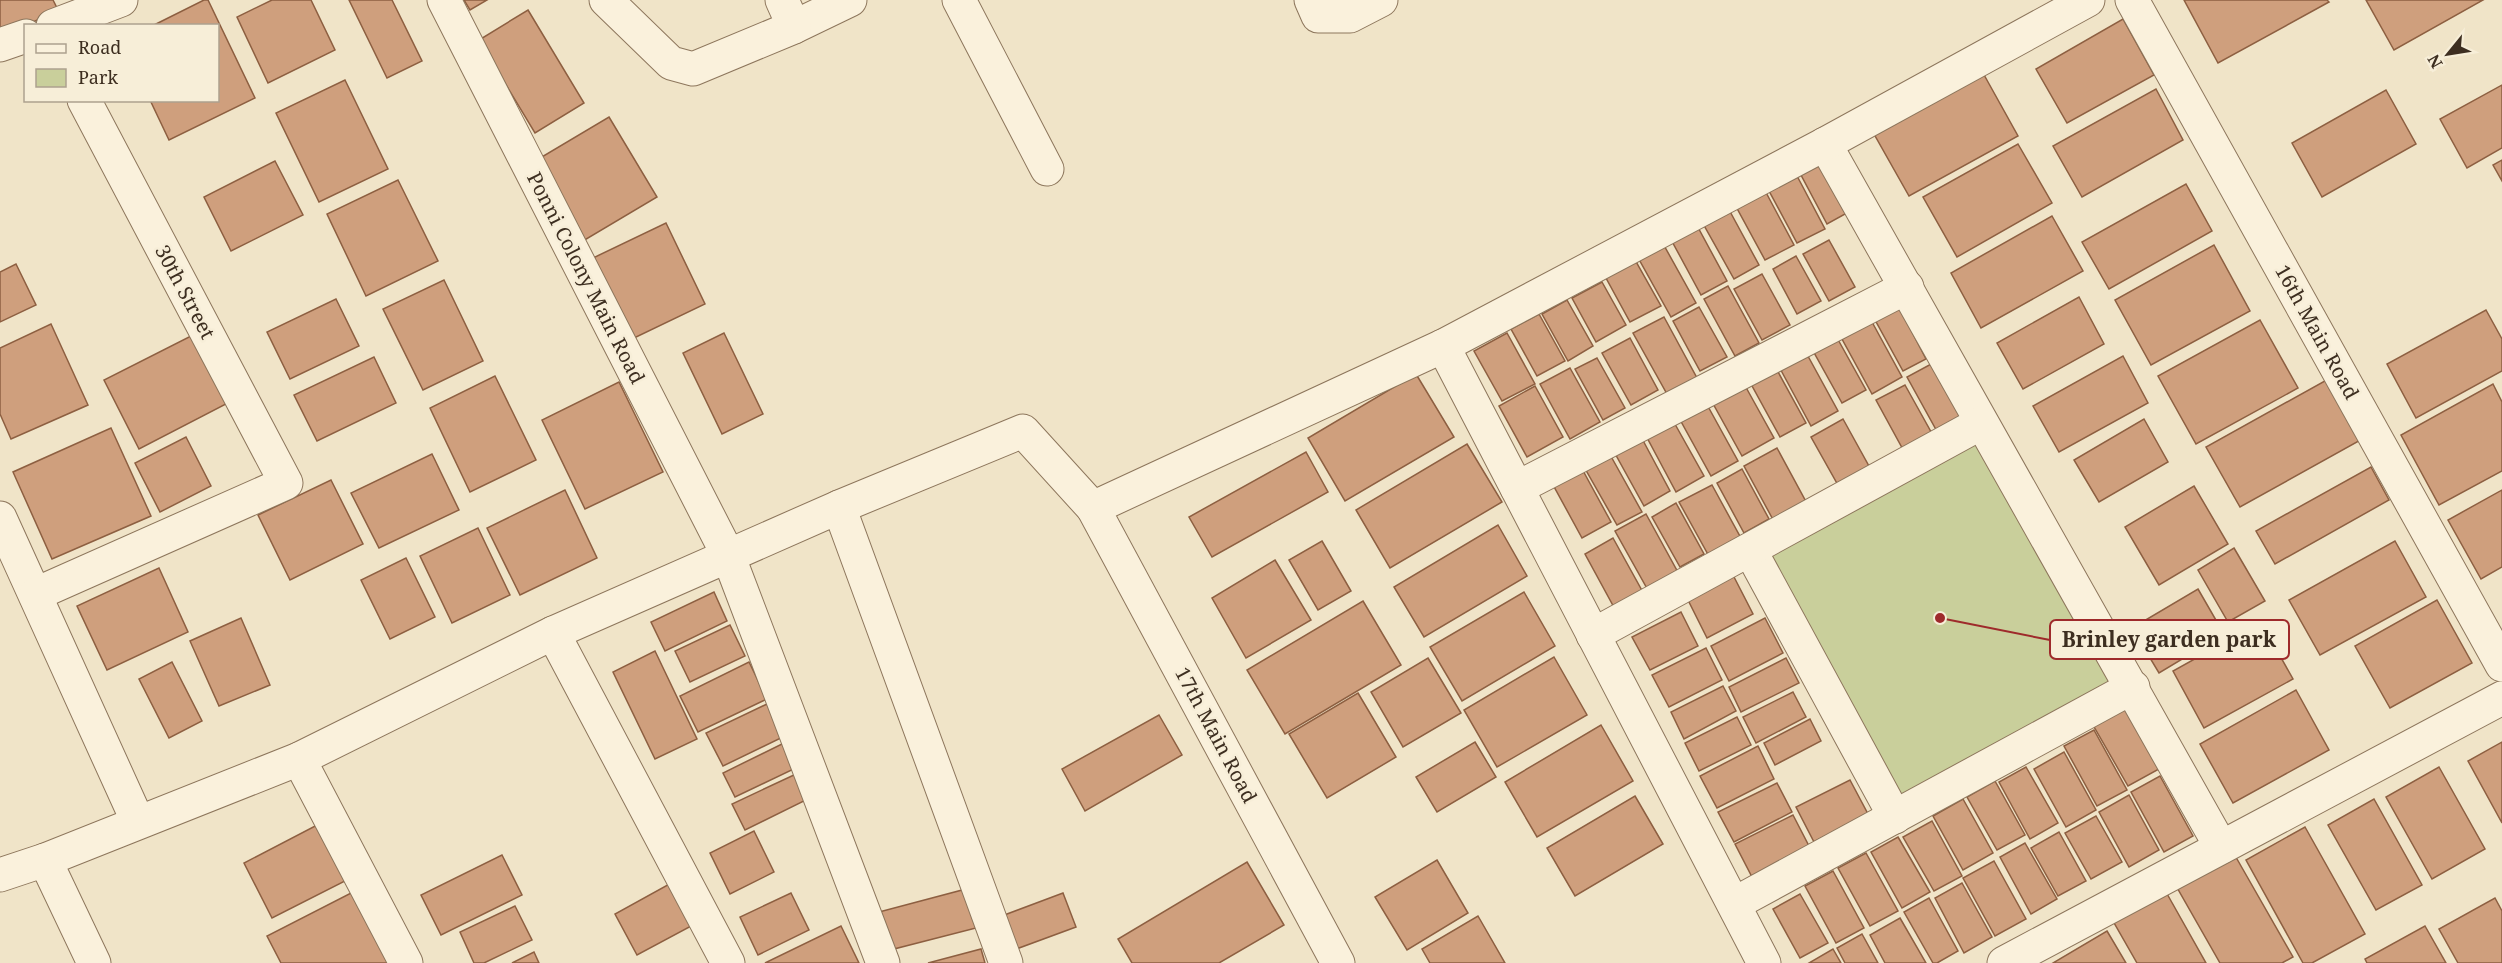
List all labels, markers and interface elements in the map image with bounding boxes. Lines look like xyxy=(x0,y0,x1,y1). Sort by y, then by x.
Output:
legend xyxy=(24,24,219,102)
north arrow xyxy=(2418,24,2478,84)
text: Road xyxy=(78,35,121,59)
text: N xyxy=(2422,50,2448,72)
text: Park xyxy=(78,65,118,89)
street label: Ponni Colony Main Road xyxy=(521,167,652,388)
street label: 30th Street xyxy=(149,240,222,344)
street label: 16th Main Road xyxy=(2269,260,2366,404)
callout: Brinley garden park xyxy=(2050,620,2289,659)
text: Brinley garden park xyxy=(2062,625,2277,653)
street label: 17th Main Road xyxy=(1169,662,1264,807)

